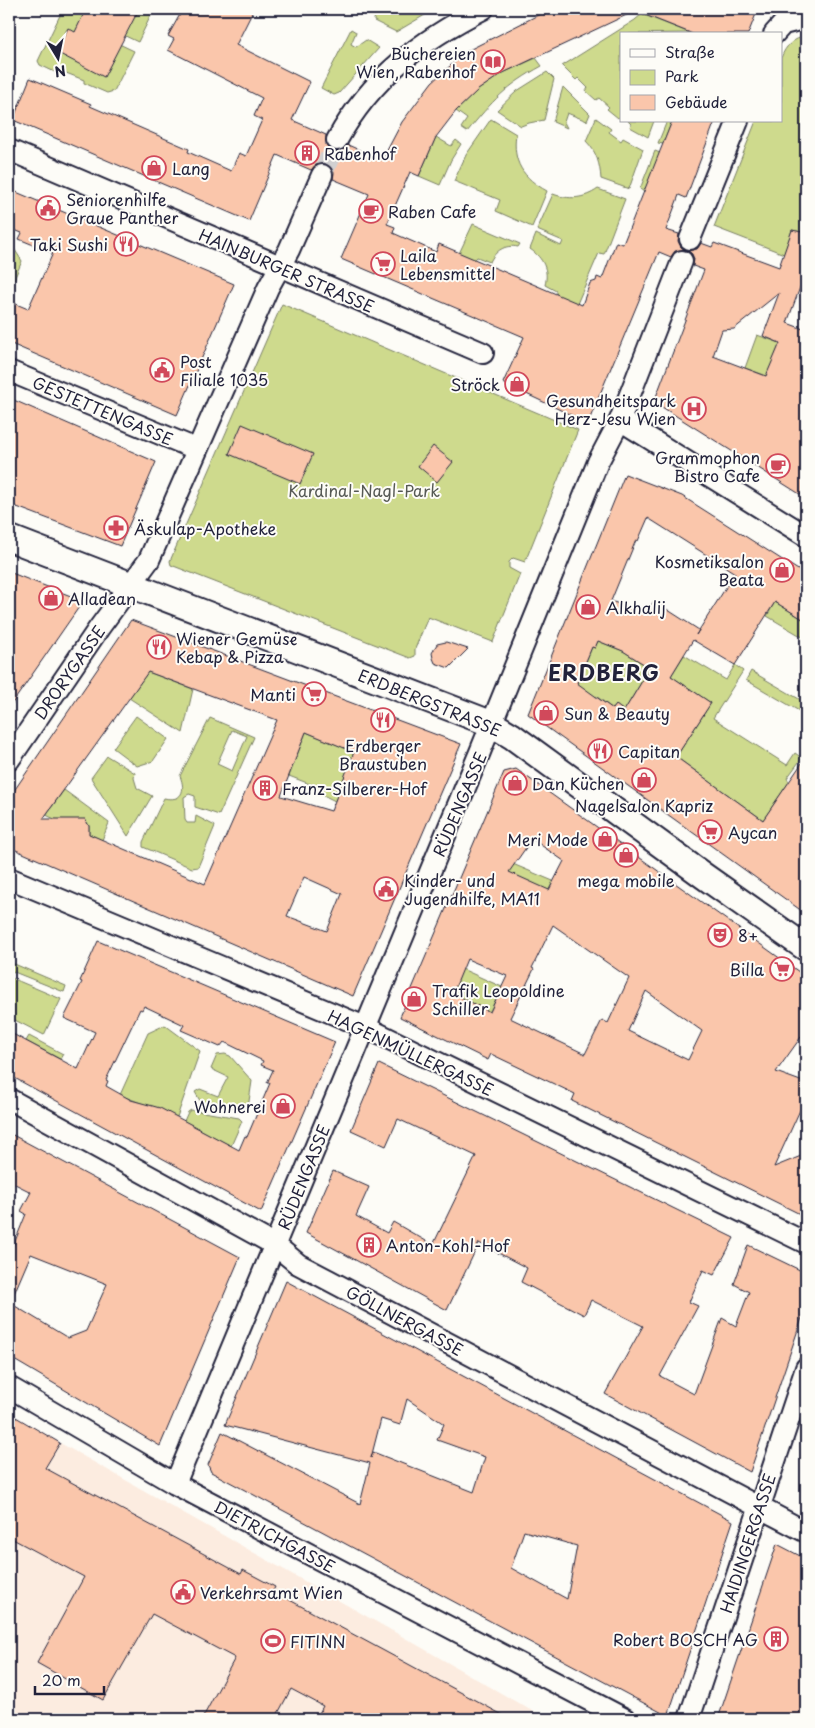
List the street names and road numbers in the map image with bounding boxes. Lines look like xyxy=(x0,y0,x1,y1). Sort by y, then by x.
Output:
street label: HAINBURGER STRASSE xyxy=(195,222,379,318)
street label: GESTETTENGASSE xyxy=(29,370,177,450)
street label: DRORYGASSE xyxy=(28,620,110,724)
street label: ERDBERGSTRASSE xyxy=(355,662,505,742)
street label: RÜDENGASSE xyxy=(426,748,492,860)
street label: HAGENMÜLLERGASSE xyxy=(324,1003,498,1101)
street label: RÜDENGASSE xyxy=(271,1121,335,1233)
street label: GÖLLNERGASSE xyxy=(342,1279,468,1361)
street label: HAIDINGERGASSE xyxy=(713,1470,781,1616)
street label: DIETRICHGASSE xyxy=(210,1494,340,1578)

